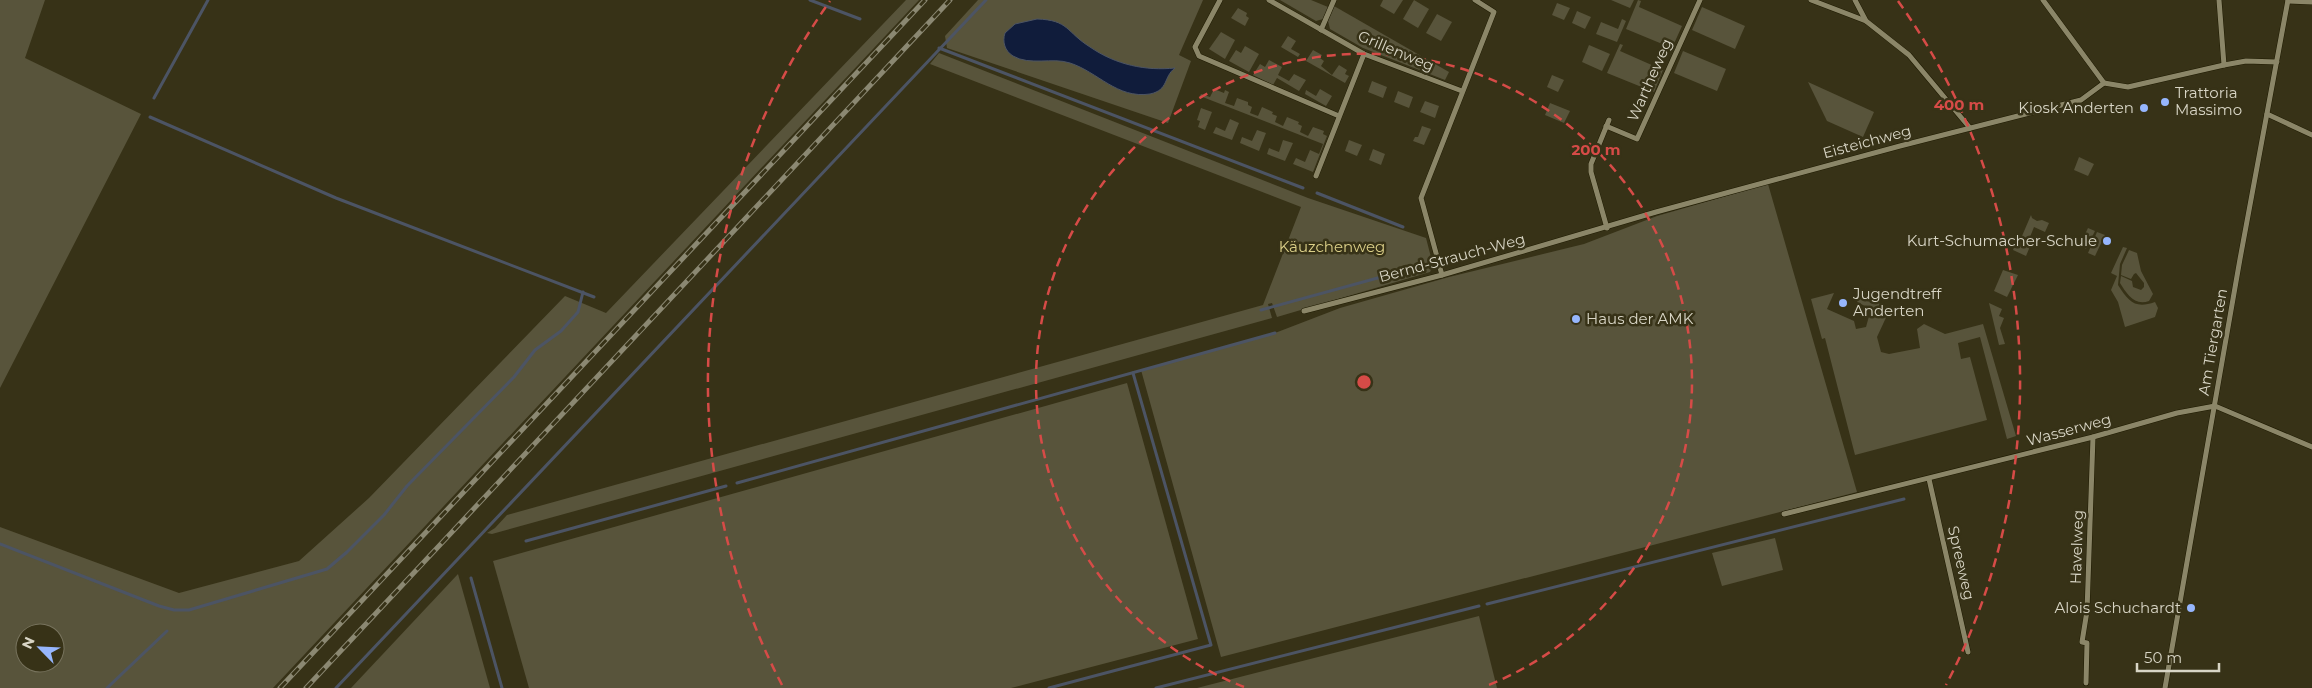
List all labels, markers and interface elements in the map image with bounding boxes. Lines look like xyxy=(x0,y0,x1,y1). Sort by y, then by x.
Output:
street label: Grillenweg xyxy=(1355,26,1437,75)
street label: Wartheweg xyxy=(1623,36,1676,124)
place label: Trattoria Massimo xyxy=(2175,83,2242,119)
text: 400 m xyxy=(1934,95,1984,114)
marker: Trattoria Massimo xyxy=(2159,96,2171,108)
place label: Kiosk Anderten xyxy=(2018,98,2134,117)
marker: Kiosk Anderten xyxy=(2138,102,2150,114)
street label: Eisteichweg xyxy=(1820,121,1913,162)
text: 200 m xyxy=(1571,140,1621,159)
street label: Bernd-Strauch-Weg xyxy=(1377,229,1527,286)
place label: Kurt-Schumacher-Schule xyxy=(1907,231,2097,250)
marker: Kurt-Schumacher-Schule xyxy=(2101,235,2113,247)
park label: Käuzchenweg xyxy=(1279,237,1385,256)
place label: Jugendtreff Anderten xyxy=(1852,284,1942,320)
street label: Am Tiergarten xyxy=(2194,287,2231,397)
marker: Jugendtreff Anderten xyxy=(1837,297,1849,309)
place label: Haus der AMK xyxy=(1586,309,1694,328)
marker: Haus der AMK xyxy=(1570,313,1582,325)
centre of rings xyxy=(1355,373,1373,391)
street label: Wasserweg xyxy=(2024,409,2113,450)
street label: Havelweg xyxy=(2066,510,2087,584)
street label: Spreeweg xyxy=(1944,524,1979,602)
place label: Alois Schuchardt xyxy=(2054,598,2181,617)
marker: Alois Schuchardt xyxy=(2185,602,2197,614)
north arrow xyxy=(15,623,65,673)
text: N xyxy=(18,634,39,652)
scale bar xyxy=(2137,640,2220,672)
text: 50 m xyxy=(2144,648,2182,667)

